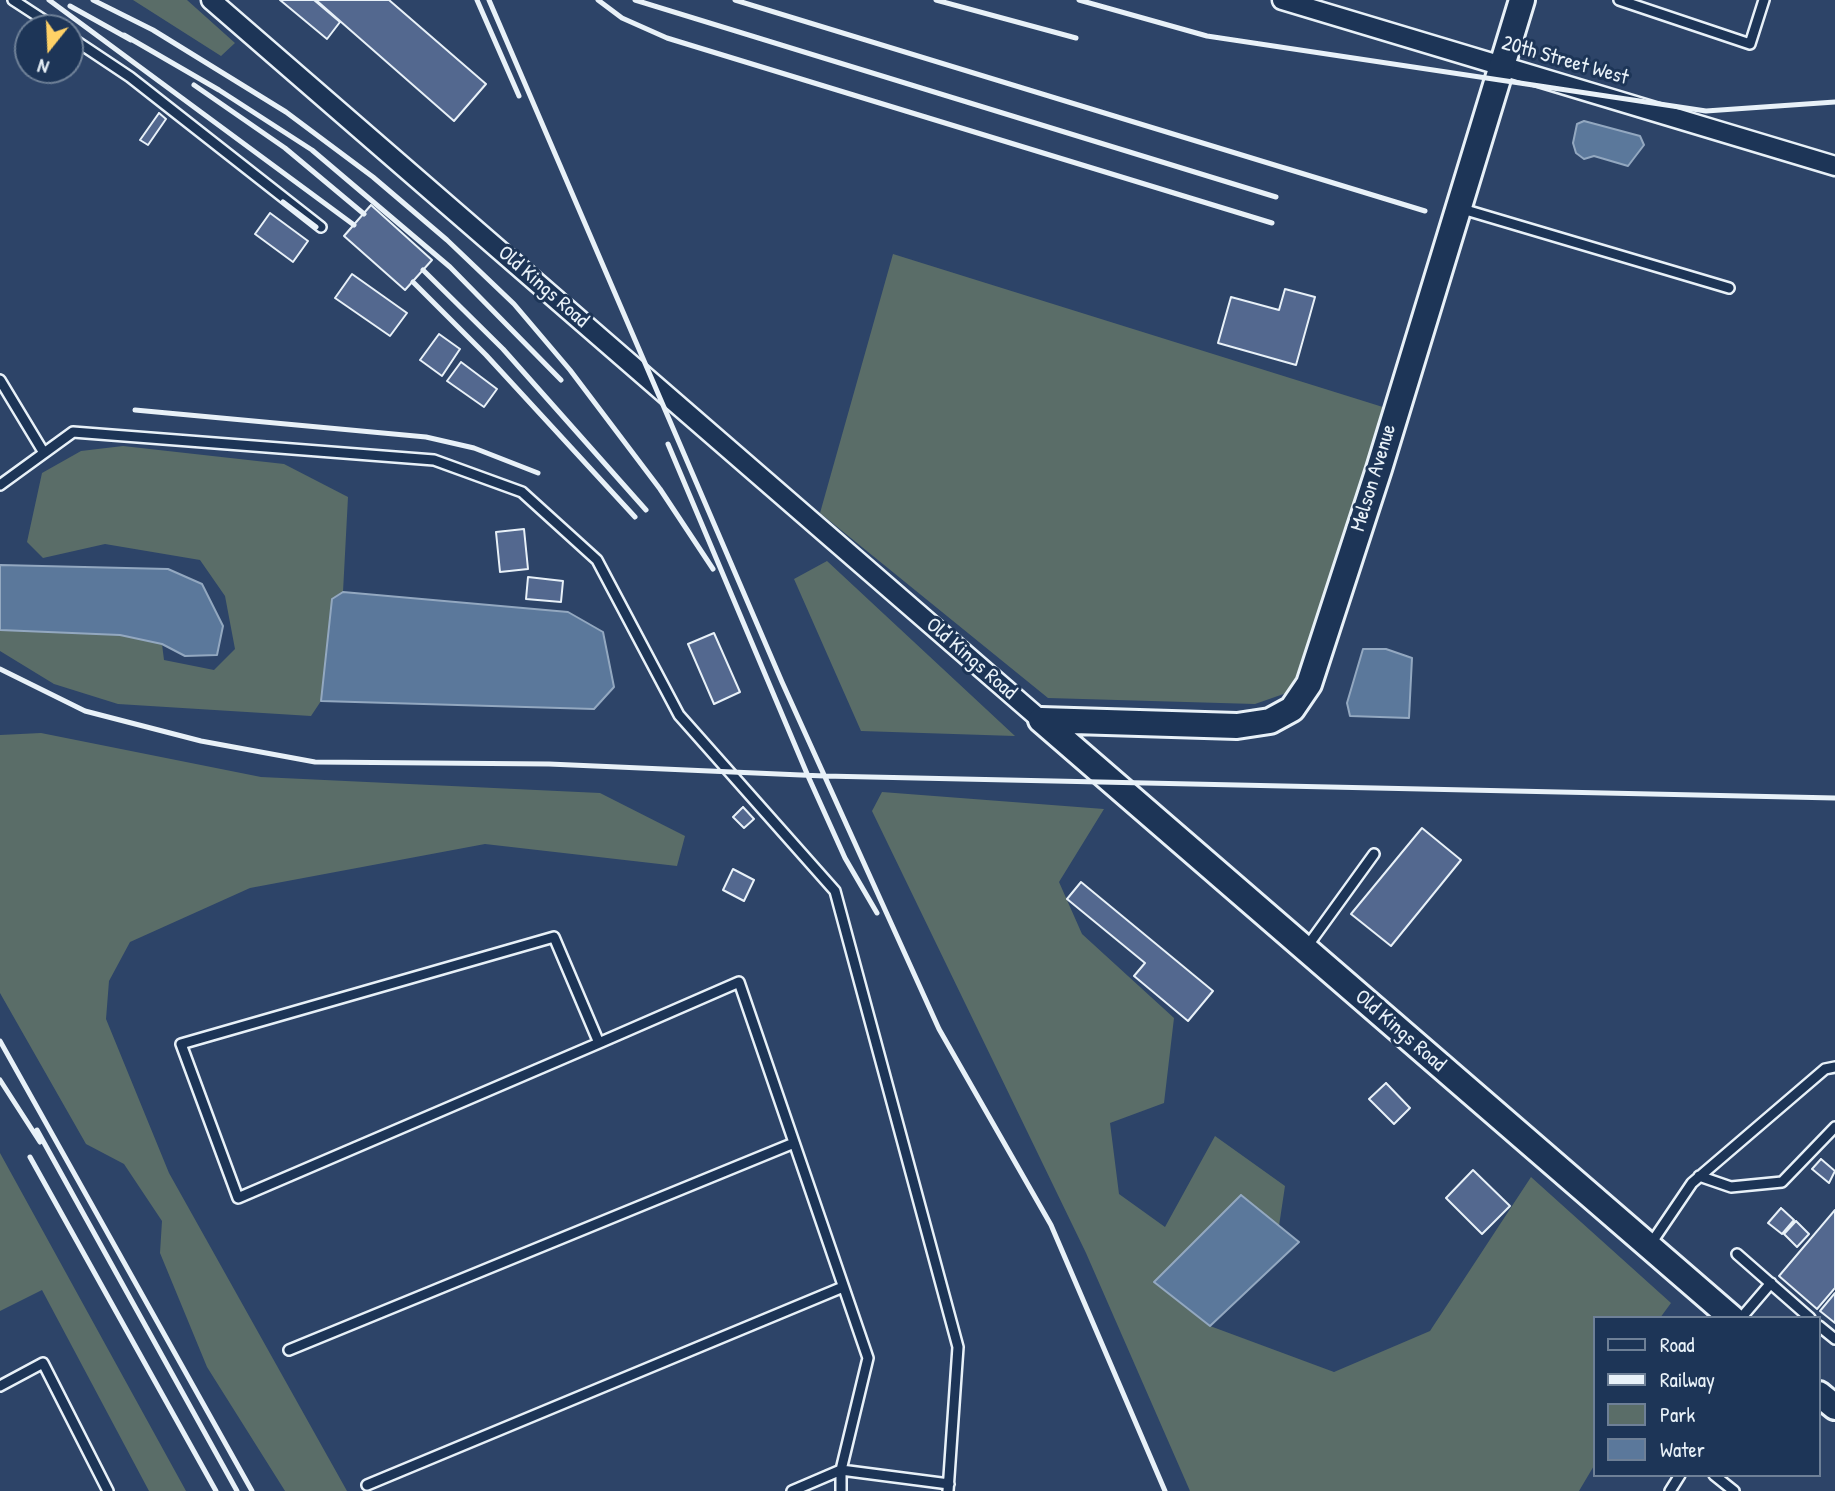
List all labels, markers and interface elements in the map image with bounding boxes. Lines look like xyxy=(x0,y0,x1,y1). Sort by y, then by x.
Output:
north arrow xyxy=(14,14,84,84)
street label: 20th Street West xyxy=(1499,31,1631,91)
text: N xyxy=(34,53,52,81)
street label: Old Kings Road xyxy=(492,241,594,333)
street label: Melson Avenue xyxy=(1346,421,1402,535)
street label: Old Kings Road xyxy=(920,613,1022,705)
street label: Old Kings Road xyxy=(1349,985,1451,1077)
legend xyxy=(1594,1316,1821,1477)
text: Road xyxy=(1660,1330,1694,1359)
text: Railway xyxy=(1660,1365,1715,1394)
text: Park xyxy=(1660,1400,1695,1429)
text: Water xyxy=(1660,1435,1705,1464)

